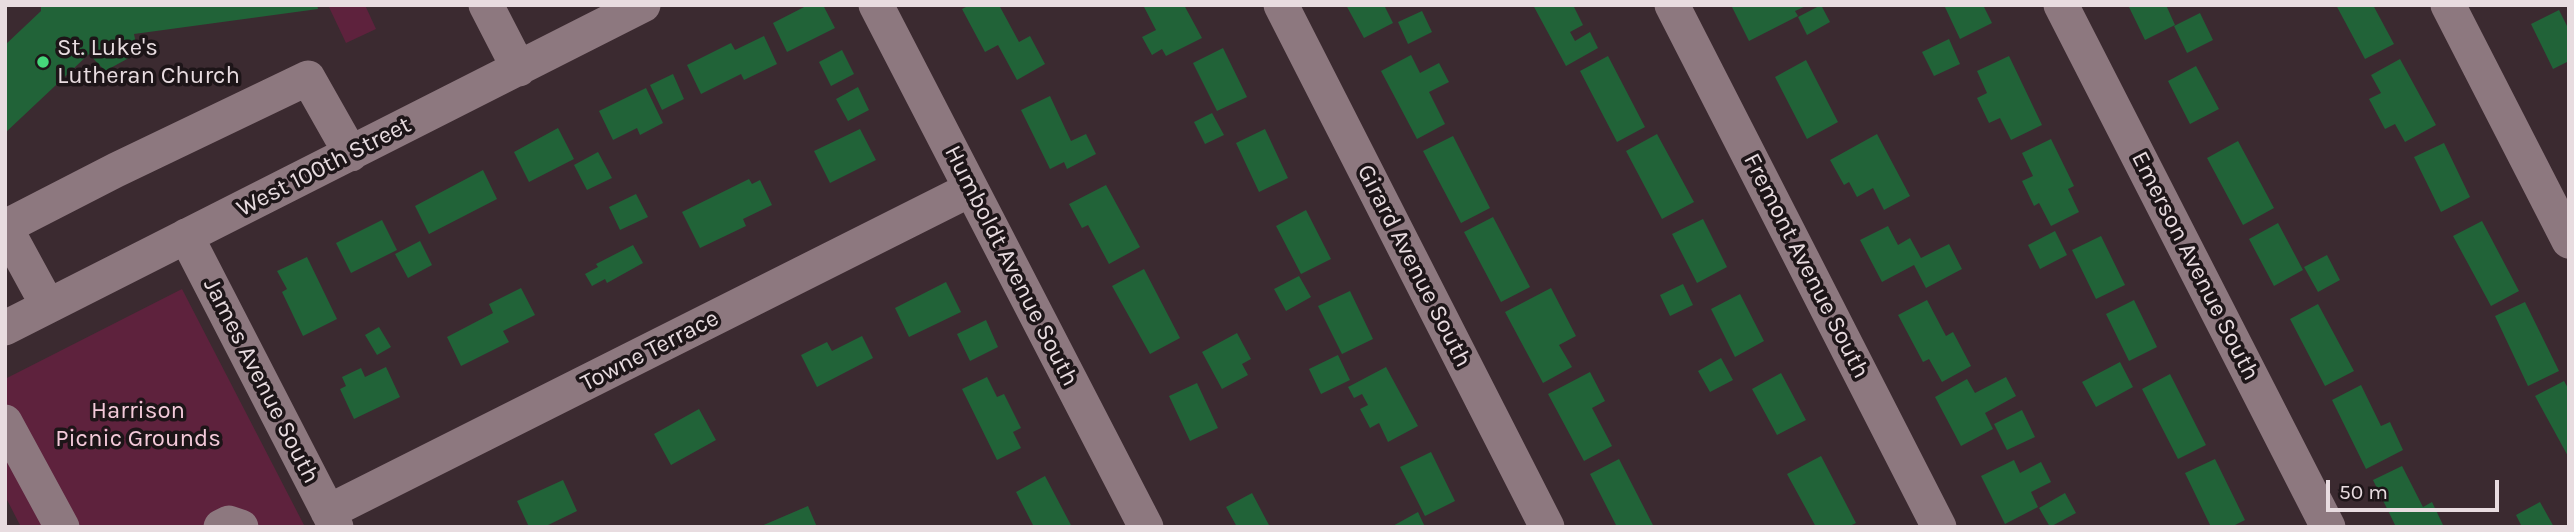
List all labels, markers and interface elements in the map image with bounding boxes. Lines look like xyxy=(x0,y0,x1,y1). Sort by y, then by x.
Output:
place label: St. Luke's Lutheran Church xyxy=(57,34,240,90)
marker: St. Luke's Lutheran Church xyxy=(35,54,51,70)
street label: West 100th Street xyxy=(232,111,416,223)
street label: Humboldt Avenue South xyxy=(938,141,1084,391)
street label: Emerson Avenue South xyxy=(2125,147,2265,385)
street label: Fremont Avenue South xyxy=(1737,149,1875,383)
street label: Girard Avenue South xyxy=(1350,160,1478,372)
street label: James Avenue South xyxy=(197,274,325,488)
street label: Towne Terrace xyxy=(576,304,724,398)
park label: Harrison Picnic Grounds xyxy=(55,397,221,453)
scale bar xyxy=(2329,466,2502,510)
text: 50 m xyxy=(2339,480,2388,504)

